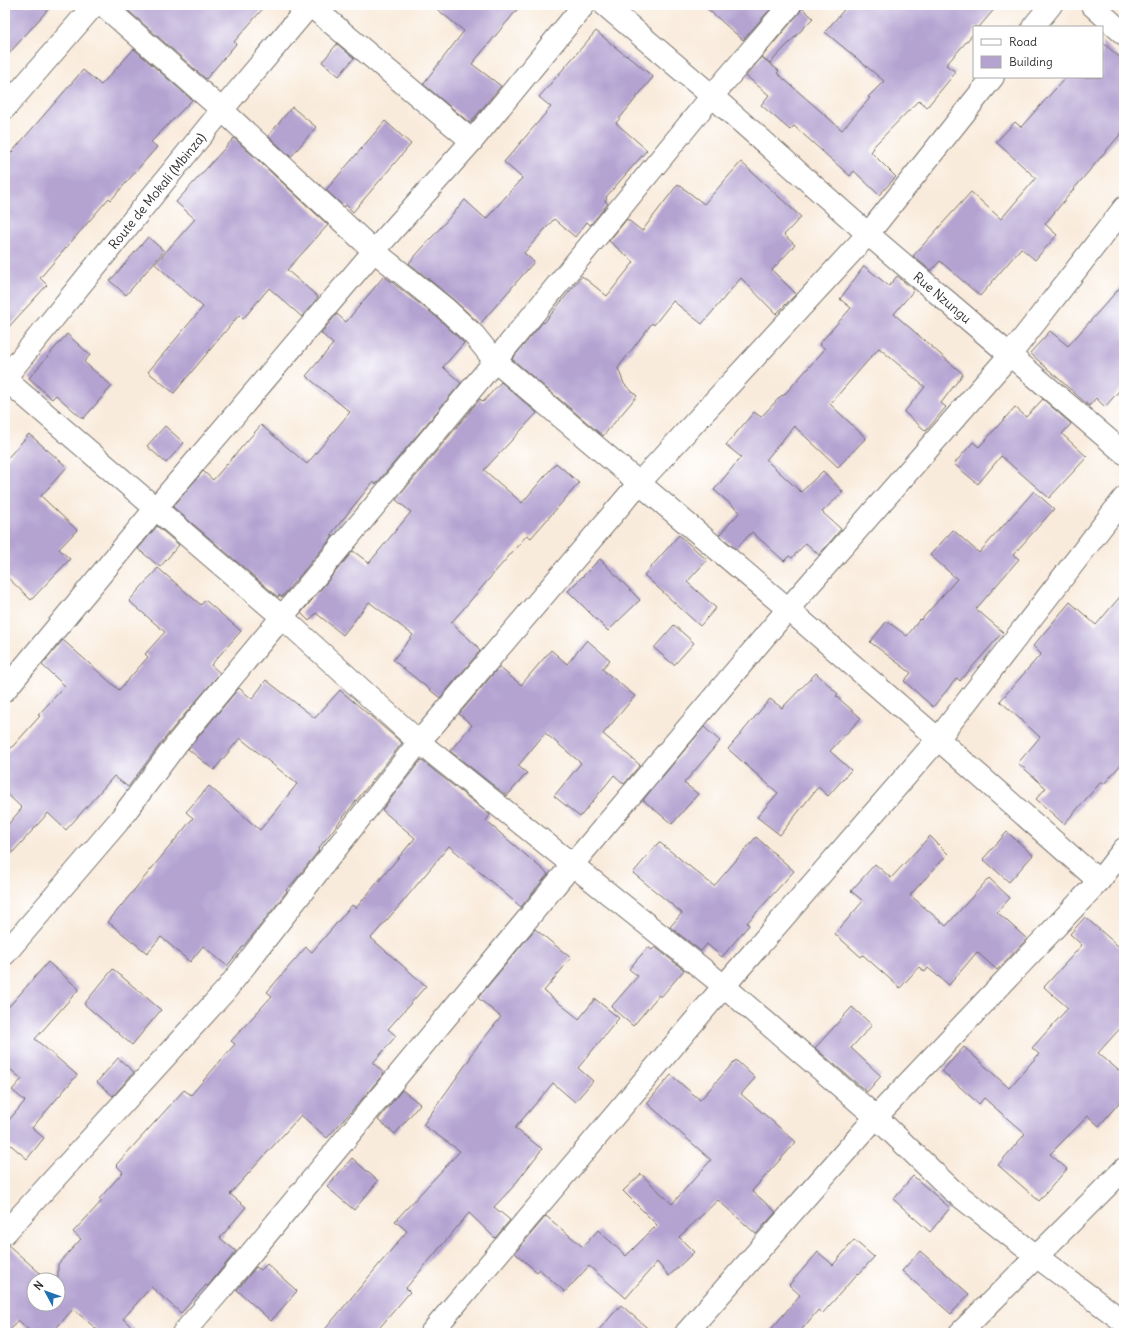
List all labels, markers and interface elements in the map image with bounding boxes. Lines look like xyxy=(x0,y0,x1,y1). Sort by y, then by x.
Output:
legend xyxy=(973,26,1103,78)
text: Road xyxy=(1009,34,1037,49)
text: Building xyxy=(1009,54,1053,69)
street label: Route de Mokali (Mbinza) xyxy=(104,129,209,252)
street label: Rue Nzungu xyxy=(910,268,975,327)
north arrow xyxy=(26,1272,66,1312)
text: N xyxy=(31,1278,46,1293)

